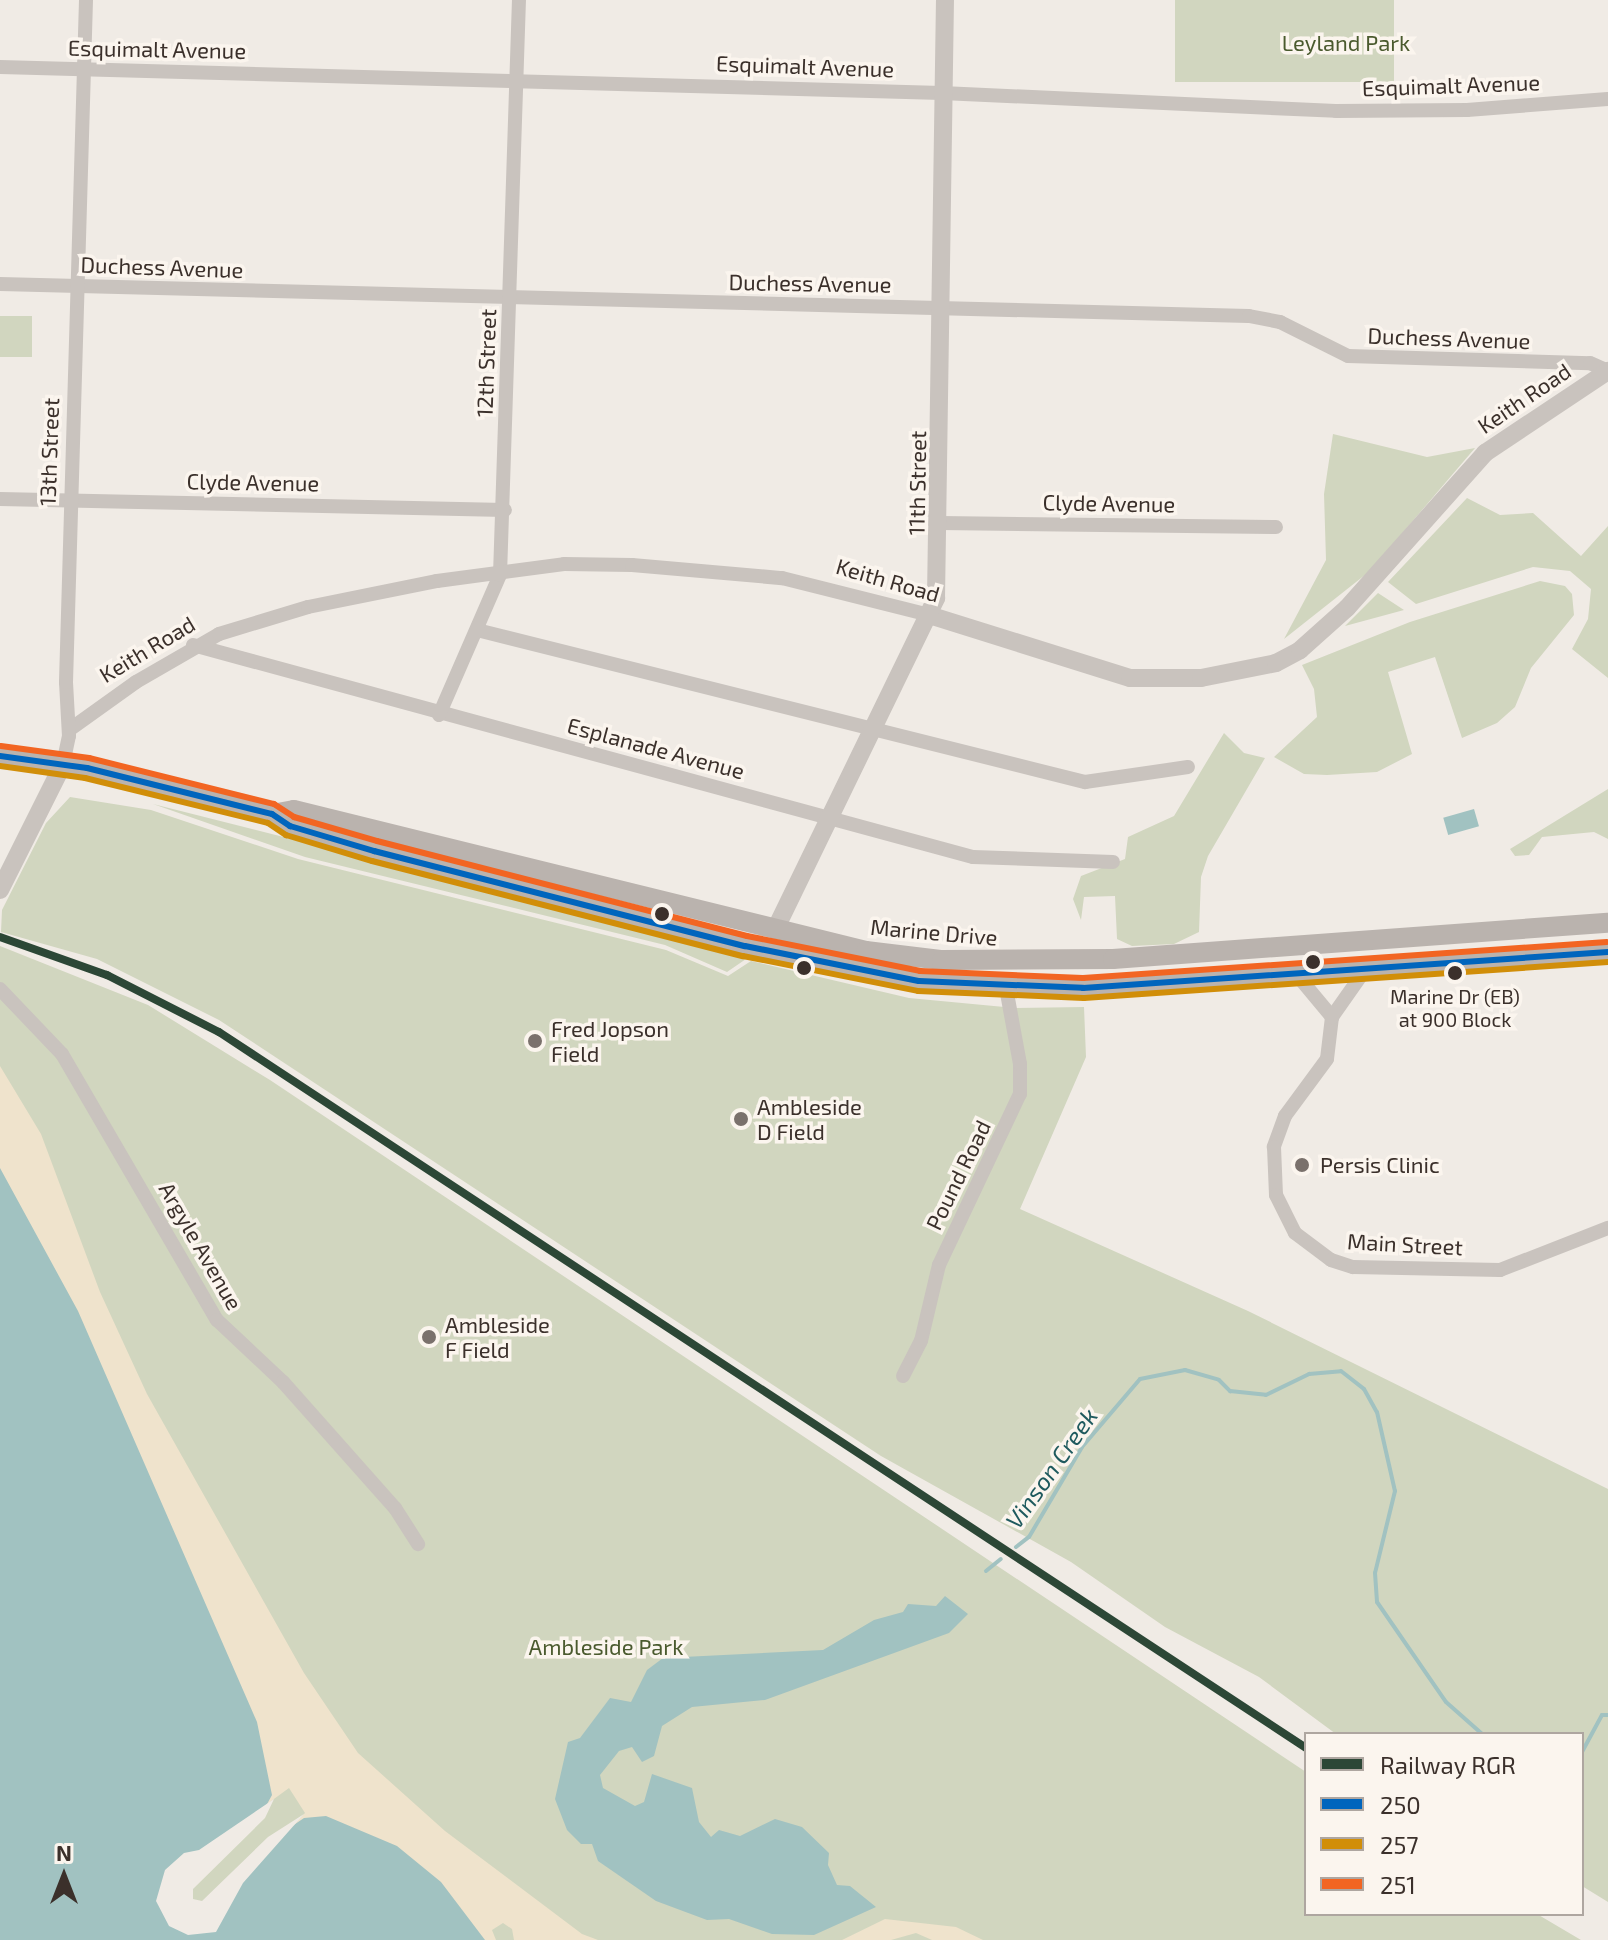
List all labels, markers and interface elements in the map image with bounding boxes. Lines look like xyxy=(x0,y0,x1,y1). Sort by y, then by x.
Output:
park label: Leyland Park xyxy=(1282,30,1410,56)
street label: Esquimalt Avenue xyxy=(67,34,247,64)
street label: Esquimalt Avenue xyxy=(715,50,895,82)
street label: Esquimalt Avenue xyxy=(1361,69,1541,101)
street label: Duchess Avenue xyxy=(80,251,244,283)
street label: Duchess Avenue xyxy=(728,268,892,298)
street label: 12th Street xyxy=(471,308,501,418)
street label: Duchess Avenue xyxy=(1367,322,1531,354)
street label: Keith Road xyxy=(1472,357,1576,439)
street label: 13th Street xyxy=(34,397,64,507)
street label: 11th Street xyxy=(903,430,931,536)
street label: Clyde Avenue xyxy=(186,468,320,496)
street label: Clyde Avenue xyxy=(1042,489,1176,517)
street label: Keith Road xyxy=(833,553,943,607)
street label: Keith Road xyxy=(94,610,200,688)
street label: Esplanade Avenue xyxy=(564,712,748,784)
unlabelled marker xyxy=(654,906,670,922)
street label: Marine Drive xyxy=(869,913,999,951)
unlabelled marker xyxy=(1305,954,1321,970)
unlabelled marker xyxy=(796,960,812,976)
marker: Marine Dr (EB) at 900 Block xyxy=(1447,965,1463,981)
place label: Marine Dr (EB) at 900 Block xyxy=(1390,984,1520,1031)
place label: Fred Jopson Field xyxy=(551,1015,670,1066)
marker: Fred Jopson Field xyxy=(526,1032,544,1050)
place label: Ambleside D Field xyxy=(757,1093,862,1144)
marker: Ambleside D Field xyxy=(732,1110,750,1128)
street label: Pound Road xyxy=(920,1116,996,1234)
place label: Persis Clinic xyxy=(1320,1152,1440,1178)
marker: Persis Clinic xyxy=(1291,1154,1313,1176)
street label: Argyle Avenue xyxy=(154,1177,248,1315)
street label: Main Street xyxy=(1347,1228,1463,1260)
place label: Ambleside F Field xyxy=(445,1311,550,1362)
marker: Ambleside F Field xyxy=(420,1328,438,1346)
water label: Vinson Creek xyxy=(999,1402,1103,1534)
park label: Ambleside Park xyxy=(529,1634,683,1660)
legend xyxy=(1304,1732,1584,1916)
text: Railway RGR xyxy=(1380,1750,1516,1779)
text: 250 xyxy=(1380,1790,1421,1819)
text: 257 xyxy=(1380,1830,1419,1859)
north arrow xyxy=(24,1836,104,1916)
text: N xyxy=(56,1839,72,1865)
text: 251 xyxy=(1380,1870,1416,1899)

